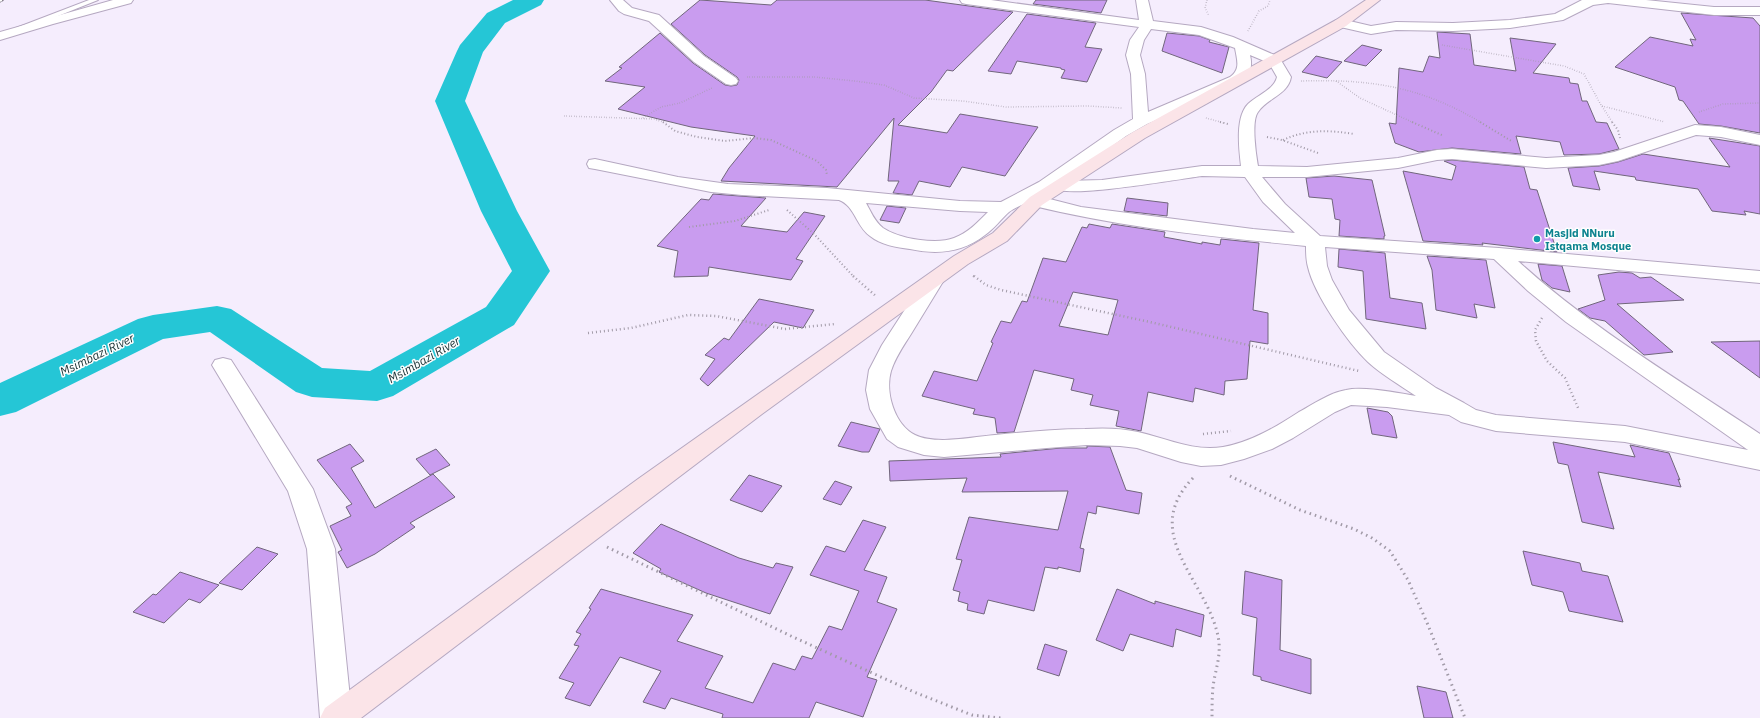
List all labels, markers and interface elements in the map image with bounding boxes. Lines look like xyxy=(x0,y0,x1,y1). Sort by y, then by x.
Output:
place label: Masjid NNuru Istqama Mosque xyxy=(1545,226,1631,253)
marker: Masjid NNuru Istqama Mosque xyxy=(1532,234,1542,244)
water label: Msimbazi River xyxy=(57,330,137,379)
water label: Msimbazi River xyxy=(385,333,463,386)

